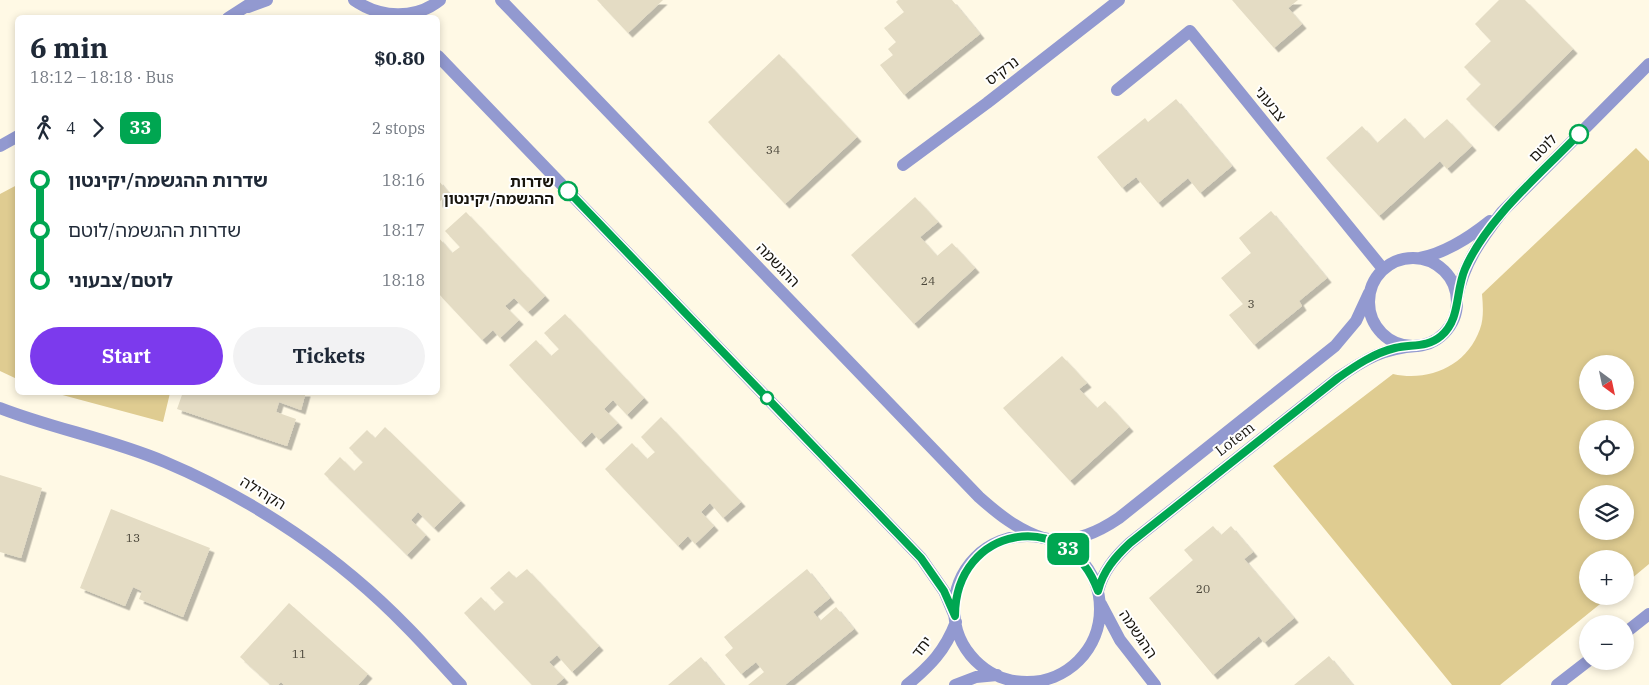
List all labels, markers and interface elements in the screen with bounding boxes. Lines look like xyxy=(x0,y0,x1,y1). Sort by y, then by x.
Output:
text: 6 min xyxy=(30,29,108,66)
text: $0.80 xyxy=(374,46,425,70)
street label: נרקיס xyxy=(981,52,1022,89)
text: 18:12 – 18:18 · Bus xyxy=(30,67,174,87)
street label: צבעוני xyxy=(1250,82,1290,125)
icon: walk xyxy=(30,114,58,142)
icon: forward xyxy=(84,114,112,142)
text: 33 xyxy=(130,116,151,139)
text: 4 xyxy=(66,118,76,138)
text: 2 stops xyxy=(372,118,425,138)
unlabelled marker xyxy=(1569,124,1589,144)
street label: לוטם xyxy=(1525,130,1561,166)
house number: 34 xyxy=(766,142,780,157)
text: שדרות ההגשמה/יקינטון xyxy=(68,168,268,192)
text: 18:16 xyxy=(382,170,425,190)
place label: שדרות ההגשמה/יקינטון xyxy=(444,172,554,208)
marker: שדרות ההגשמה/יקינטון xyxy=(558,181,578,201)
text: שדרות ההגשמה/לוטם xyxy=(68,218,241,242)
text: 18:17 xyxy=(382,220,425,240)
street label: ההגשמה xyxy=(753,238,804,291)
text: לוטם/צבעוני xyxy=(68,268,173,292)
text: 18:18 xyxy=(382,270,425,290)
house number: 24 xyxy=(921,273,935,288)
house number: 3 xyxy=(1247,296,1255,311)
button: Start xyxy=(30,327,223,385)
button: Tickets xyxy=(233,327,425,385)
north arrow xyxy=(1579,355,1634,410)
map controls xyxy=(1579,355,1634,670)
unlabelled marker xyxy=(760,391,774,405)
street label: Lotem xyxy=(1211,417,1258,460)
button: locate xyxy=(1579,420,1634,475)
street label: הקהילה xyxy=(237,472,290,514)
button: layers xyxy=(1579,485,1634,540)
house number: 13 xyxy=(126,530,140,545)
line badge: 33 xyxy=(1046,533,1090,565)
text: 33 xyxy=(1057,537,1079,560)
button: + xyxy=(1579,550,1634,605)
house number: 20 xyxy=(1196,581,1210,596)
street label: ההגשמה xyxy=(1115,606,1162,662)
button: − xyxy=(1579,615,1634,670)
street label: יחד xyxy=(907,632,936,661)
house number: 11 xyxy=(292,646,306,661)

